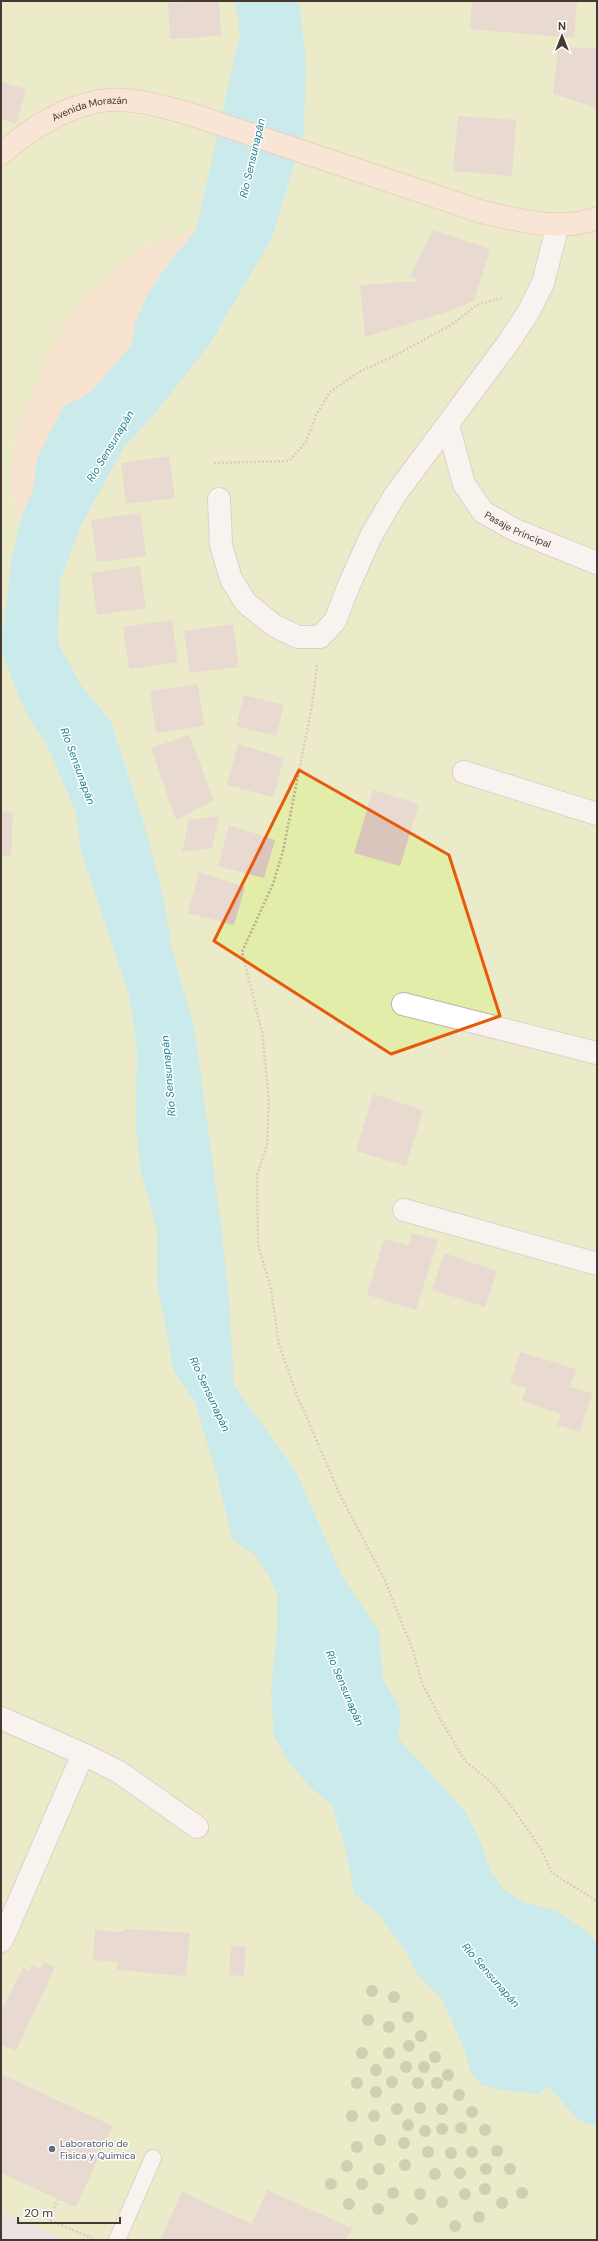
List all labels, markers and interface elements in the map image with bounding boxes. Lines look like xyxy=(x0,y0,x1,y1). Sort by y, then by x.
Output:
north arrow xyxy=(542,16,582,56)
text: N xyxy=(558,19,566,33)
street label: Avenida Morazán xyxy=(49,94,128,124)
water label: Río Sensunapán xyxy=(236,117,268,199)
water label: Río Sensunapán xyxy=(83,408,137,484)
street label: Pasaje Principal xyxy=(482,508,553,551)
water label: Río Sensunapán xyxy=(58,725,98,807)
water label: Río Sensunapán xyxy=(157,1035,179,1117)
water label: Río Sensunapán xyxy=(187,1354,233,1434)
water label: Río Sensunapán xyxy=(323,1648,367,1728)
water label: Río Sensunapán xyxy=(459,1940,523,2010)
place label: Laboratorio de Fisica y Quimica xyxy=(60,2137,136,2162)
marker: Laboratorio de Fisica y Quimica xyxy=(47,2144,57,2154)
scale bar xyxy=(18,2199,120,2225)
text: 20 m xyxy=(24,2205,53,2221)

